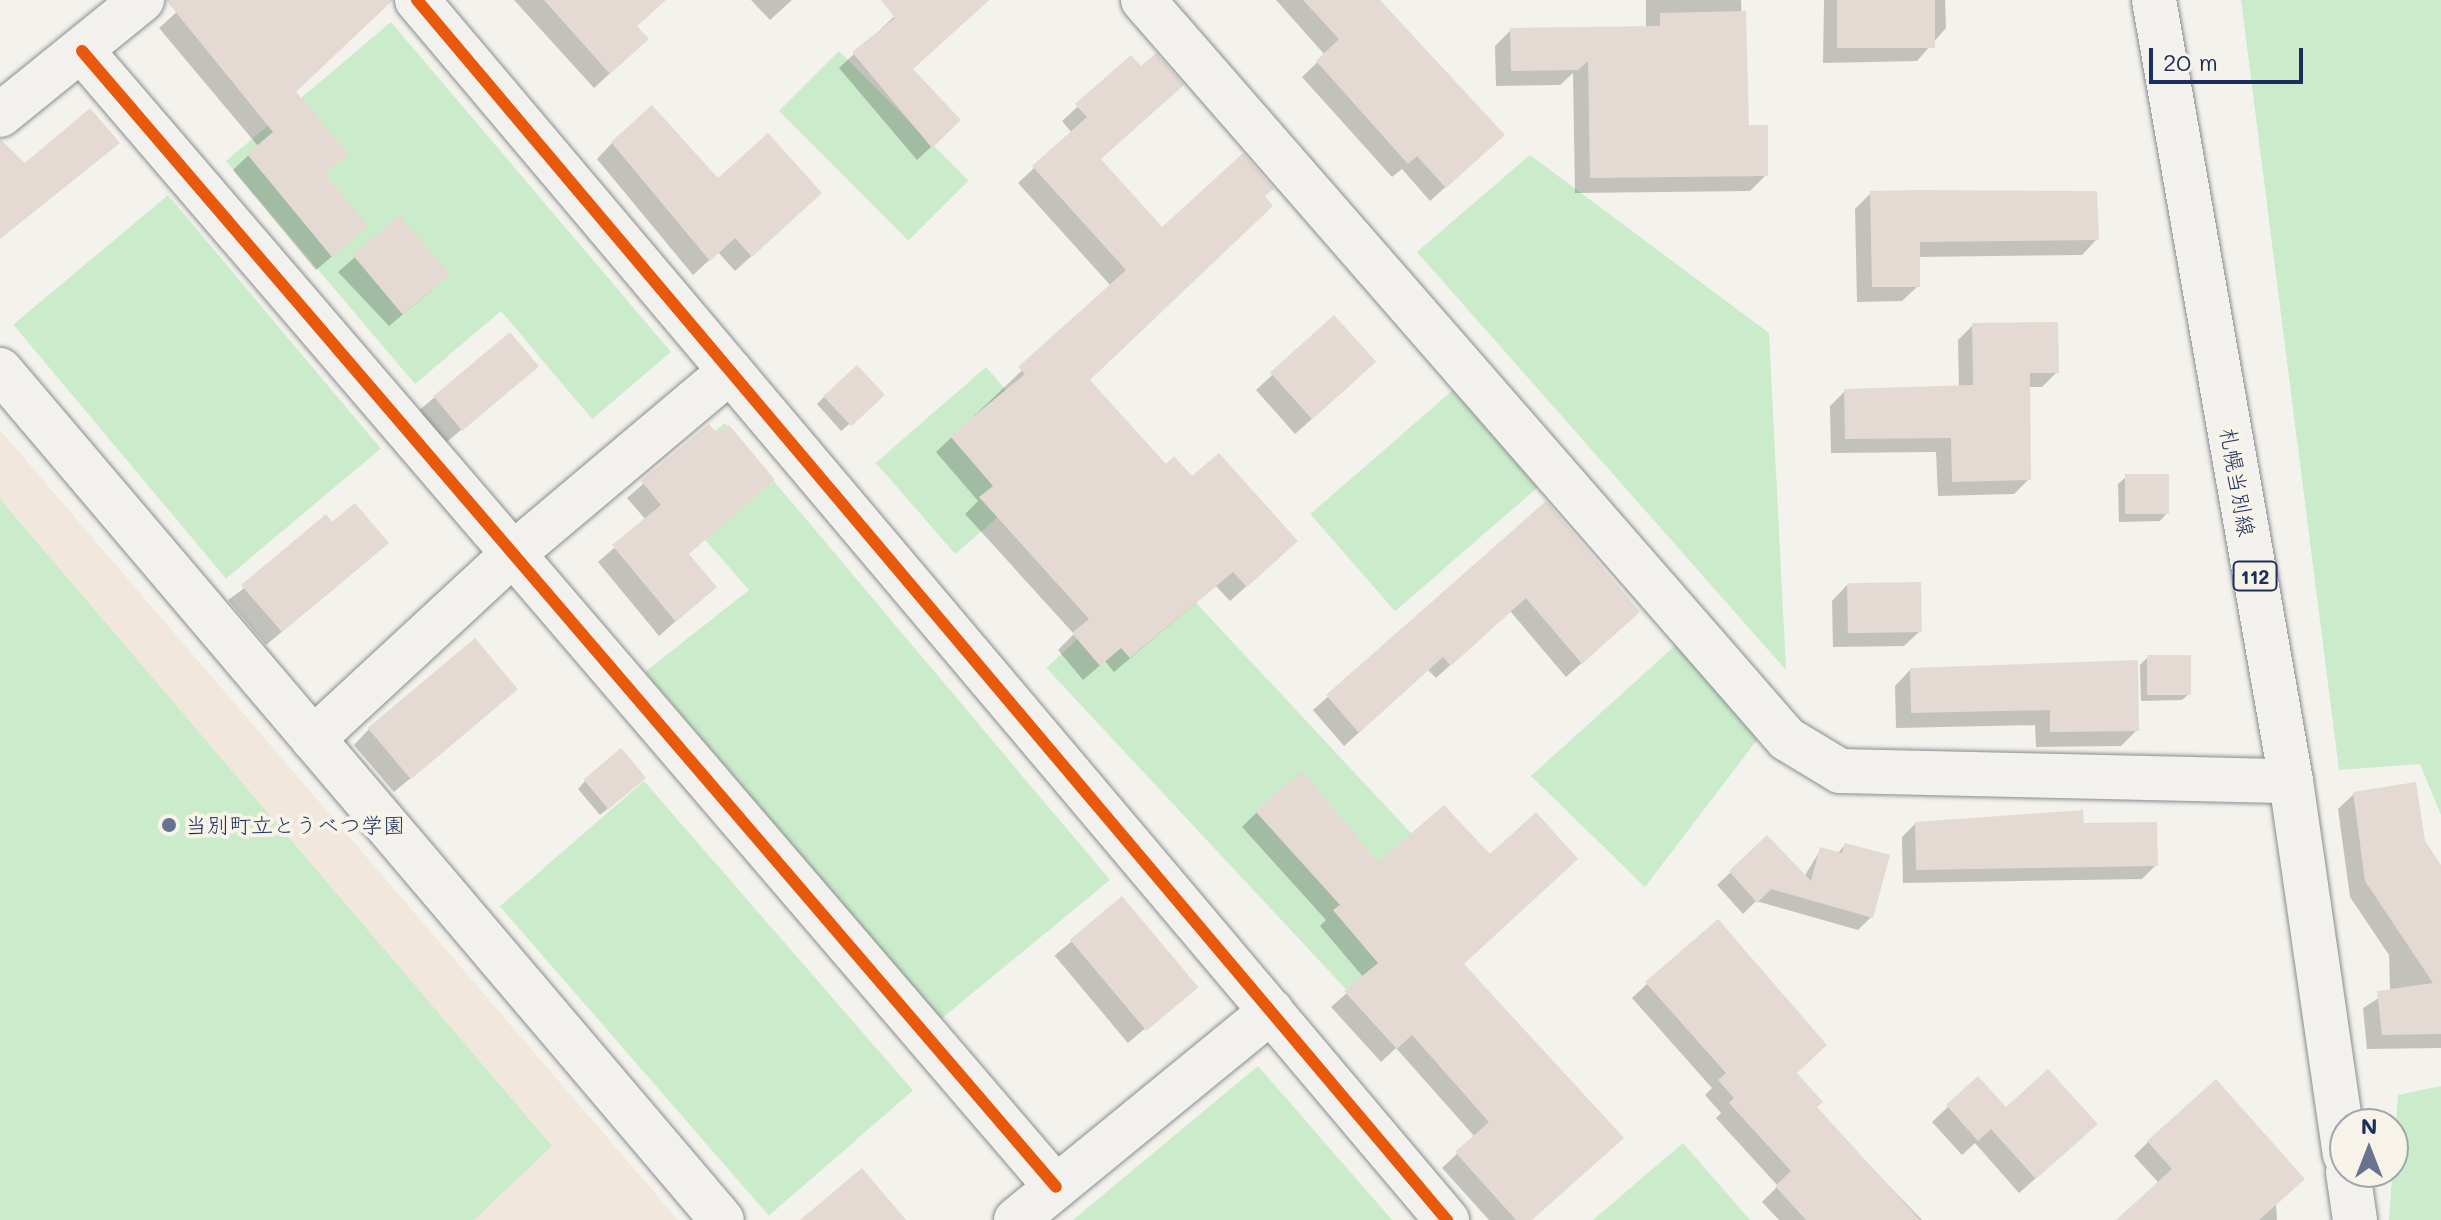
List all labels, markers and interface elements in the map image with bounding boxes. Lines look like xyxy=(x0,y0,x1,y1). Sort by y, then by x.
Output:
scale bar xyxy=(2153,32,2307,82)
text: 20 m xyxy=(2163,46,2218,77)
street label: 札幌当別線 xyxy=(2215,426,2261,538)
road number: 112 xyxy=(2231,560,2279,592)
place label: 当別町立とうべつ学園 xyxy=(185,812,405,838)
marker: 当別町立とうべつ学園 xyxy=(160,816,178,834)
north arrow xyxy=(2329,1108,2409,1188)
text: N xyxy=(2361,1111,2377,1140)

